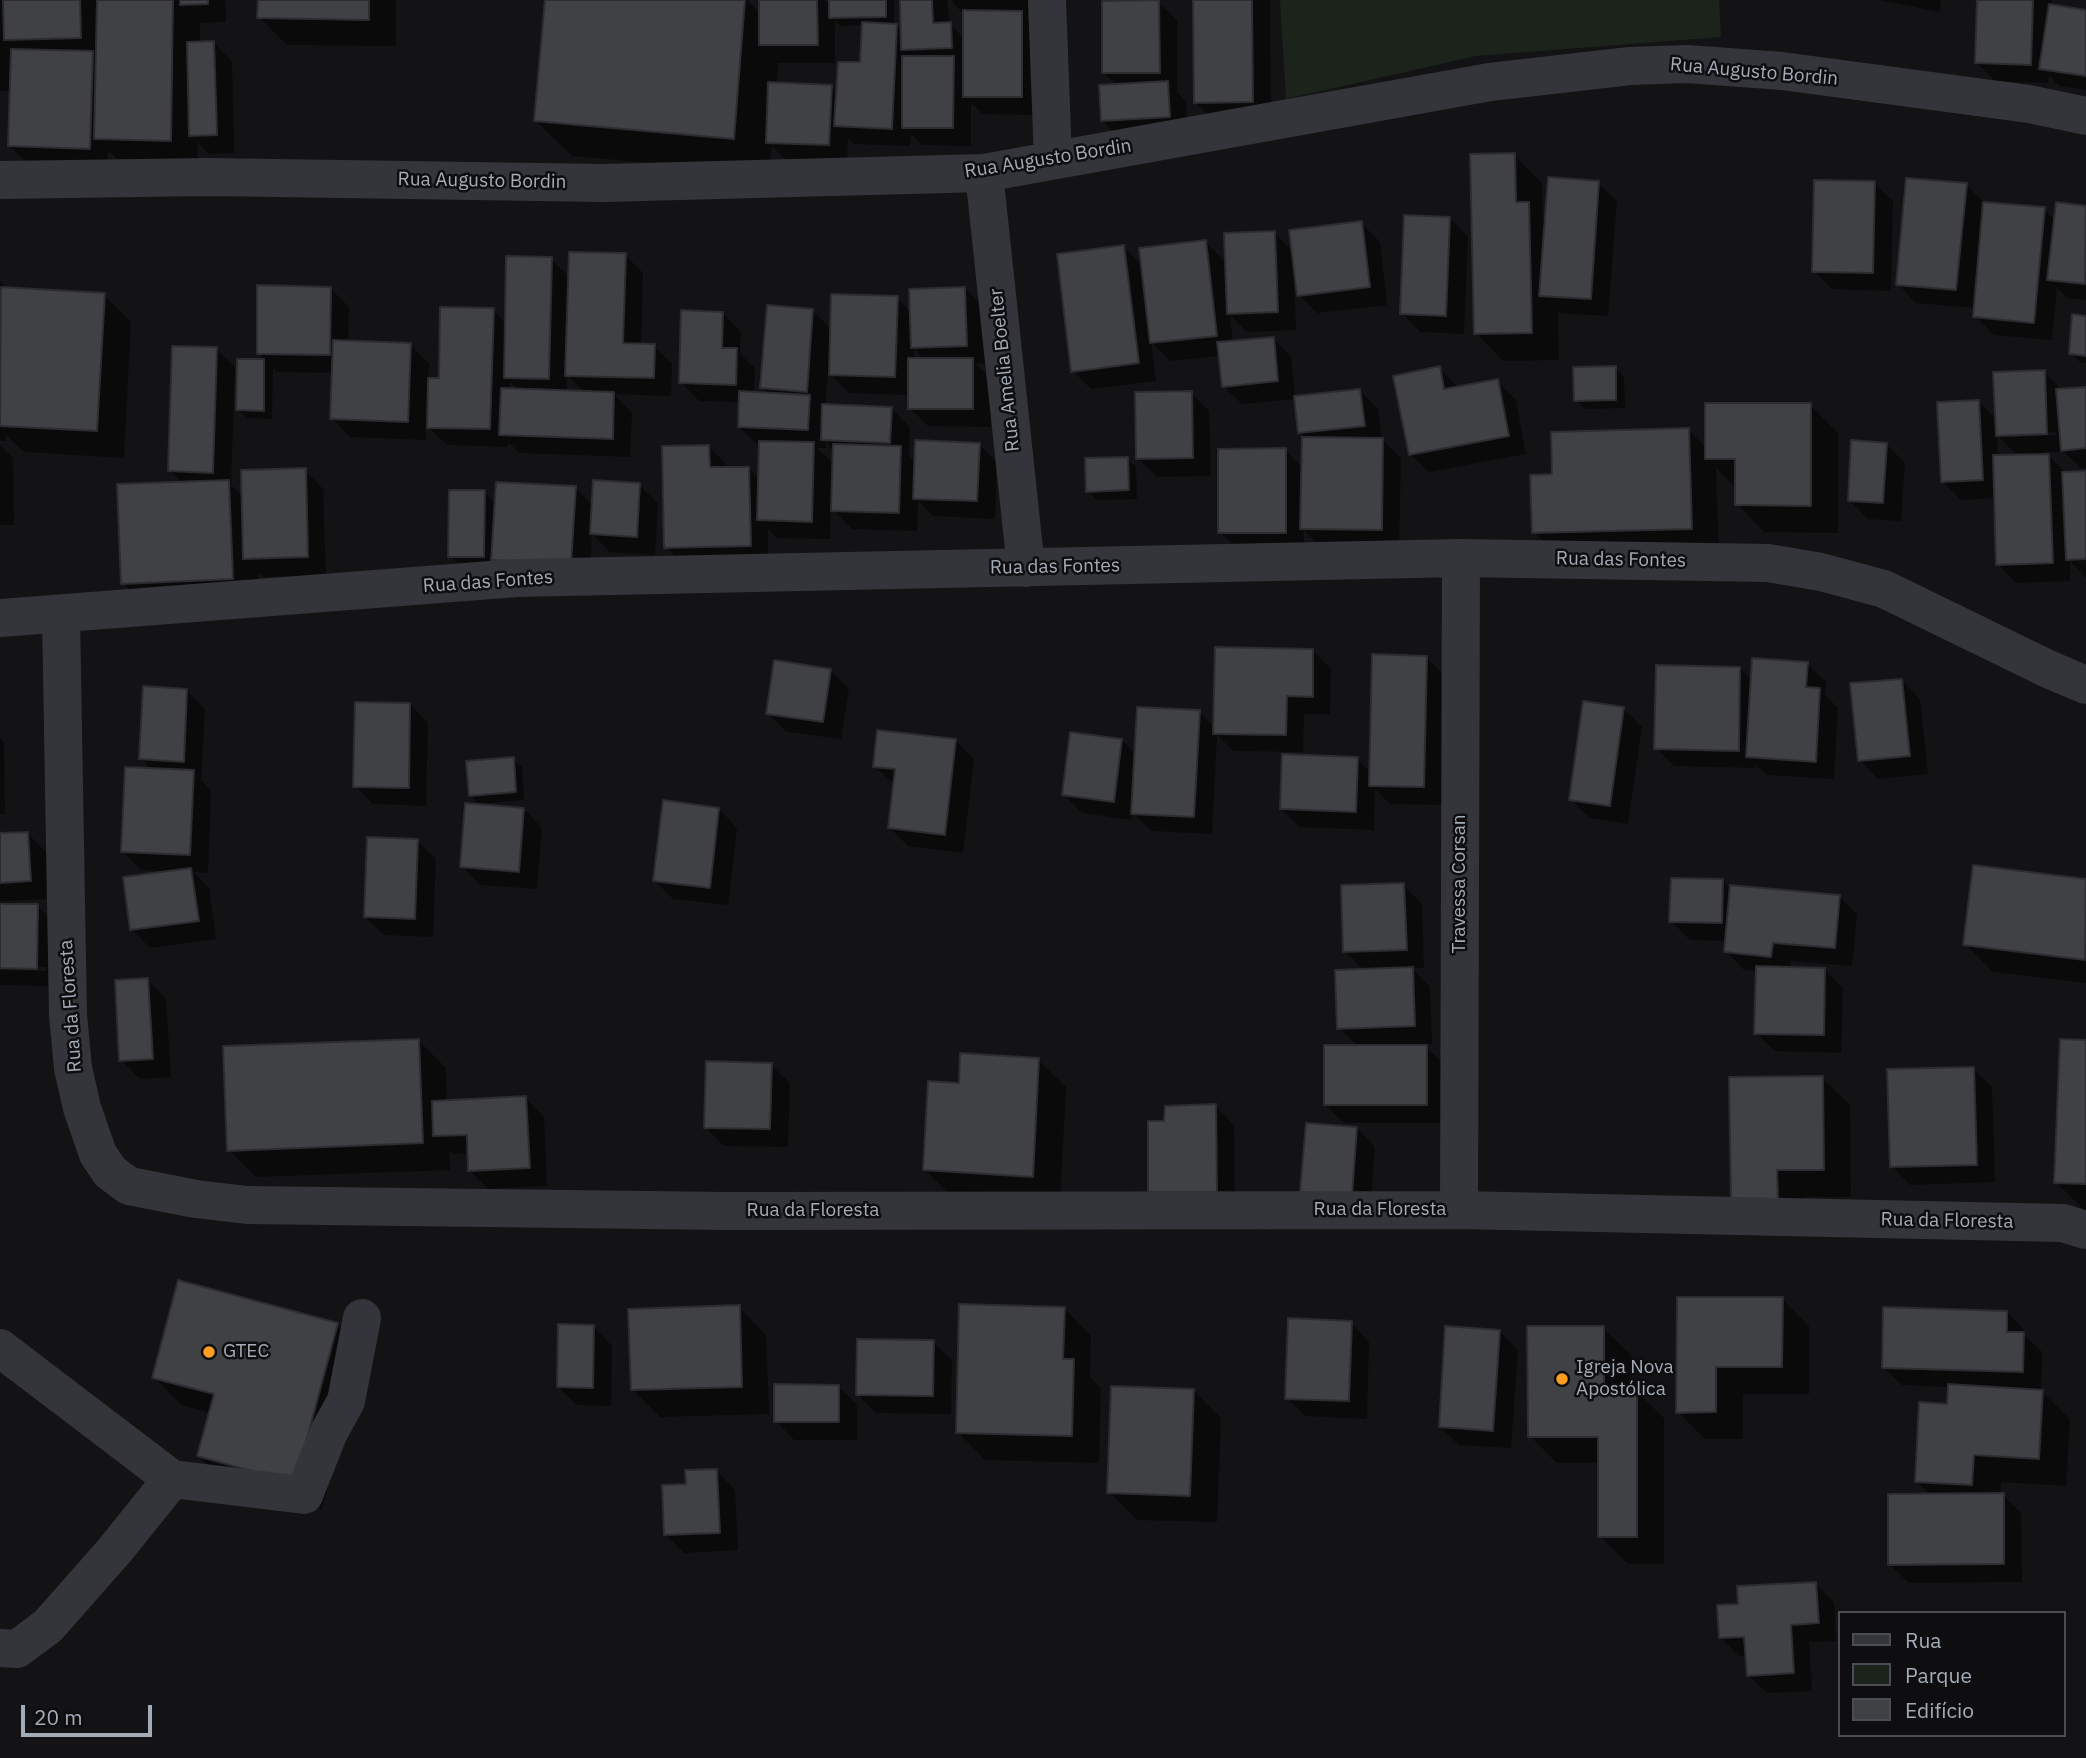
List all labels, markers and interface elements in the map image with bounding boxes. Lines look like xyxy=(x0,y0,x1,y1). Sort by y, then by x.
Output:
street label: Rua Augusto Bordin xyxy=(1669,53,1839,91)
street label: Rua Augusto Bordin xyxy=(963,135,1133,183)
street label: Rua Augusto Bordin xyxy=(398,168,566,194)
street label: Rua Amelia Boelter xyxy=(985,287,1025,453)
street label: Rua das Fontes xyxy=(1556,547,1686,573)
street label: Rua das Fontes xyxy=(990,554,1120,580)
street label: Rua das Fontes xyxy=(422,566,554,598)
street label: Travessa Corsan xyxy=(1449,814,1471,954)
street label: Rua da Floresta xyxy=(55,939,87,1073)
street label: Rua da Floresta xyxy=(1314,1199,1446,1221)
street label: Rua da Floresta xyxy=(747,1200,879,1222)
street label: Rua da Floresta xyxy=(1880,1208,2014,1234)
place label: GTEC xyxy=(223,1341,269,1363)
marker: GTEC xyxy=(201,1344,217,1360)
place label: Igreja Nova Apostólica xyxy=(1576,1357,1674,1401)
marker: Igreja Nova Apostólica xyxy=(1554,1371,1570,1387)
legend xyxy=(1838,1611,2065,1737)
text: Rua xyxy=(1905,1626,1942,1654)
text: Parque xyxy=(1905,1661,1972,1689)
scale bar xyxy=(24,1692,156,1736)
text: Edifício xyxy=(1905,1696,1974,1724)
text: 20 m xyxy=(34,1703,83,1731)

